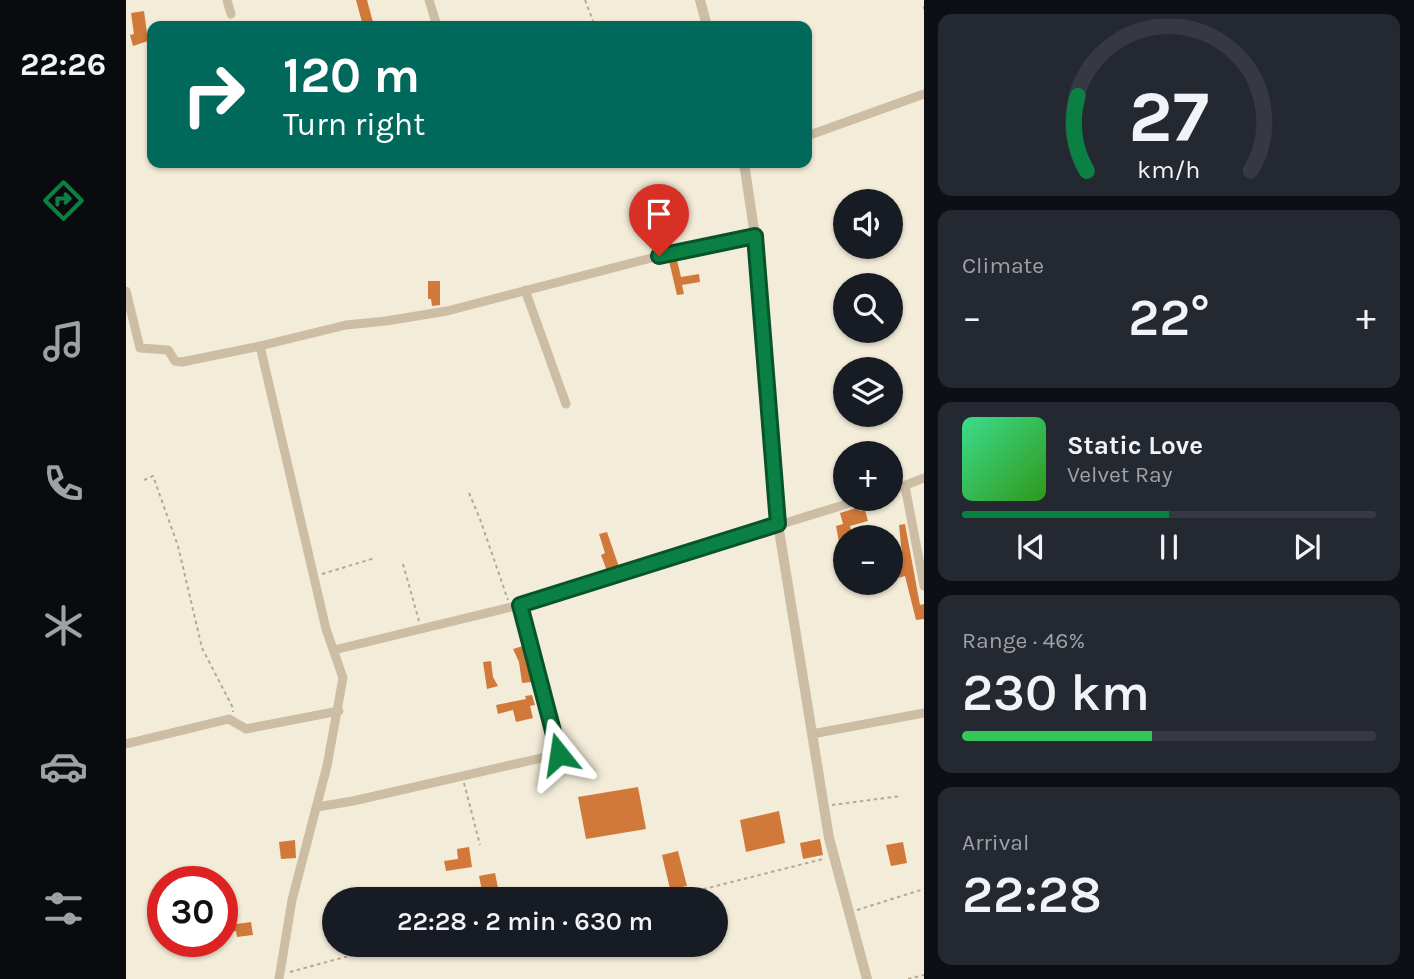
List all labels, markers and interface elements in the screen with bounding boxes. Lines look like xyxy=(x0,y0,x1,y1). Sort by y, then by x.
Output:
text: 22:26 xyxy=(20,46,106,83)
text: 120 m xyxy=(283,47,420,104)
icon: right xyxy=(168,49,259,140)
text: 27 xyxy=(1129,74,1209,159)
text: Turn right xyxy=(283,106,425,143)
text: km/h xyxy=(1137,155,1201,184)
icon: directions xyxy=(39,176,88,225)
pin xyxy=(629,184,689,256)
map controls xyxy=(833,189,903,595)
button: sound xyxy=(833,189,903,259)
icon: arrive xyxy=(640,195,678,233)
text: Climate xyxy=(962,252,1044,279)
button: search xyxy=(833,273,903,343)
text: 22° xyxy=(1128,287,1210,348)
text: − xyxy=(962,295,982,340)
text: + xyxy=(1356,295,1376,340)
icon: music xyxy=(39,317,88,366)
button: layers xyxy=(833,357,903,427)
text: Static Love xyxy=(1067,430,1203,461)
button: + xyxy=(833,441,903,511)
icon: phone xyxy=(39,459,88,508)
text: Velvet Ray xyxy=(1067,461,1172,488)
button: − xyxy=(833,525,903,595)
icon: previous xyxy=(1012,528,1050,566)
icon: pause xyxy=(1150,528,1188,566)
icon: next xyxy=(1288,528,1326,566)
icon: climate xyxy=(39,601,88,650)
text: Range · 46% xyxy=(962,627,1085,654)
text: 230 km xyxy=(962,662,1150,723)
position arrow xyxy=(522,717,596,791)
icon: car xyxy=(39,742,88,791)
text: Arrival xyxy=(962,829,1029,856)
text: 22:28 xyxy=(962,864,1102,925)
speed limit sign: 30 xyxy=(147,866,238,957)
icon: filters xyxy=(39,884,88,933)
text: 22:28 · 2 min · 630 m xyxy=(397,906,653,937)

